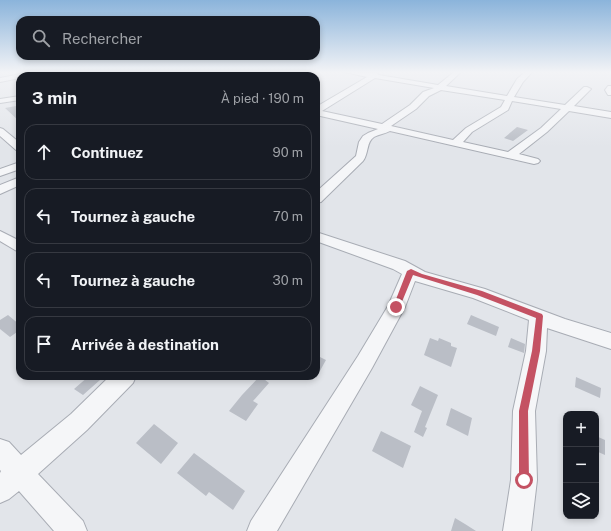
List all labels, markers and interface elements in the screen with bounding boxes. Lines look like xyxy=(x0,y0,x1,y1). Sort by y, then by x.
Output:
search box xyxy=(16,16,320,60)
icon: search xyxy=(30,27,52,49)
text: Rechercher xyxy=(62,30,142,47)
text: 3 min xyxy=(32,88,77,108)
text: À pied · 190 m xyxy=(221,91,304,106)
icon: ahead xyxy=(33,141,55,163)
text: Continuez xyxy=(71,144,143,161)
text: 90 m xyxy=(273,145,303,160)
icon: left xyxy=(33,205,55,227)
text: Tournez à gauche xyxy=(71,208,195,225)
text: 70 m xyxy=(273,209,303,224)
icon: left xyxy=(33,269,55,291)
text: Tournez à gauche xyxy=(71,272,195,289)
text: 30 m xyxy=(273,273,303,288)
route end xyxy=(387,298,405,316)
icon: arrive xyxy=(33,333,55,355)
text: Arrivée à destination xyxy=(71,336,219,353)
map controls xyxy=(563,411,599,519)
button: + xyxy=(563,411,599,447)
button: − xyxy=(563,447,599,483)
route start xyxy=(515,471,533,489)
button: layers xyxy=(563,483,599,519)

